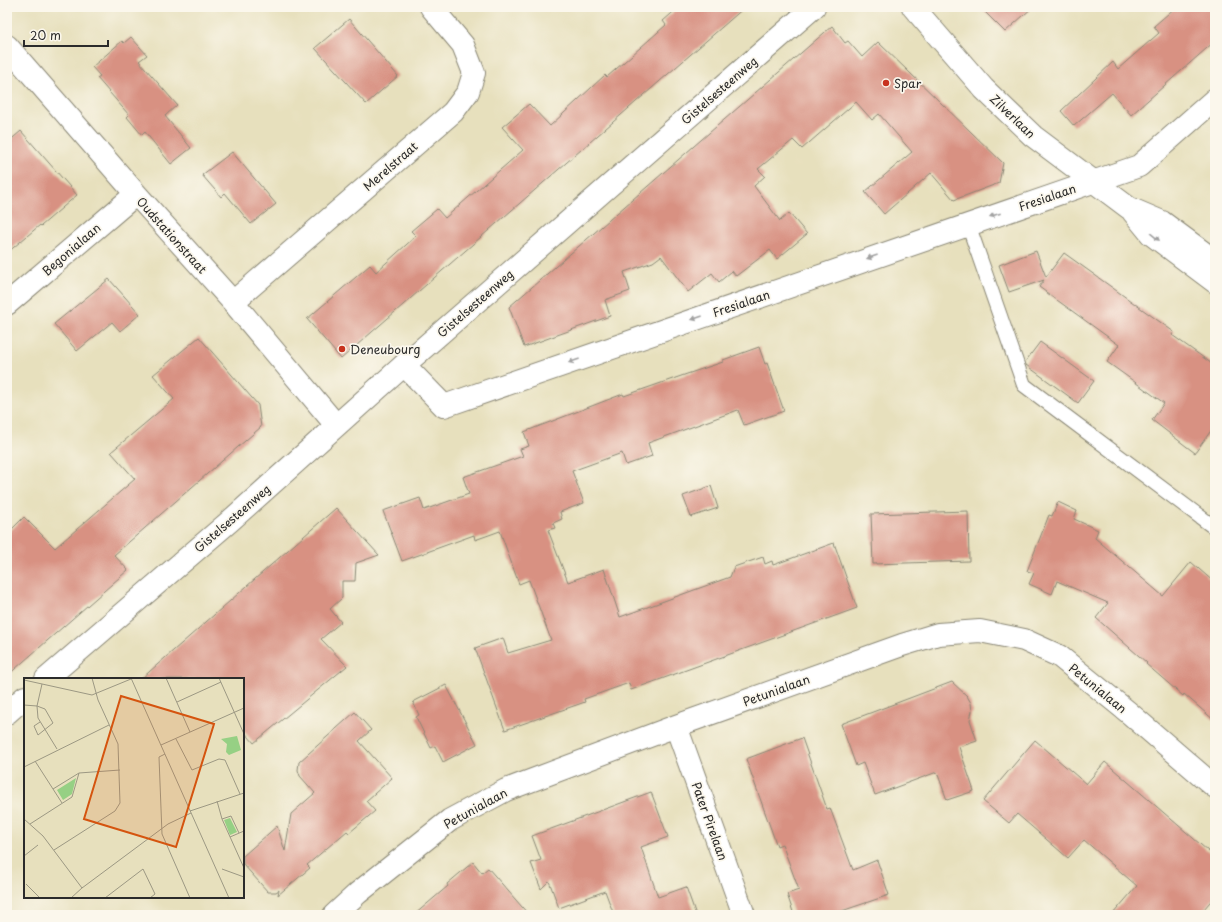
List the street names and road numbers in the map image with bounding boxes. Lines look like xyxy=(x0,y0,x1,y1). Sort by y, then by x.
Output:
street label: Gistelsesteenweg xyxy=(677,52,761,128)
street label: Zilverlaan xyxy=(986,90,1040,142)
street label: Merelstraat xyxy=(359,137,421,195)
street label: Fresialaan xyxy=(1016,179,1078,215)
street label: Oudstationstraat xyxy=(133,193,211,277)
street label: Begonialaan xyxy=(38,219,104,279)
street label: Gistelsesteenweg xyxy=(433,265,517,341)
street label: Fresialaan xyxy=(710,285,772,321)
street label: Gistelsesteenweg xyxy=(190,480,274,556)
street label: Petunialaan xyxy=(1065,659,1131,717)
street label: Petunialaan xyxy=(740,670,812,710)
street label: Pater Pirelaan xyxy=(687,779,733,863)
street label: Petunialaan xyxy=(440,783,510,833)

